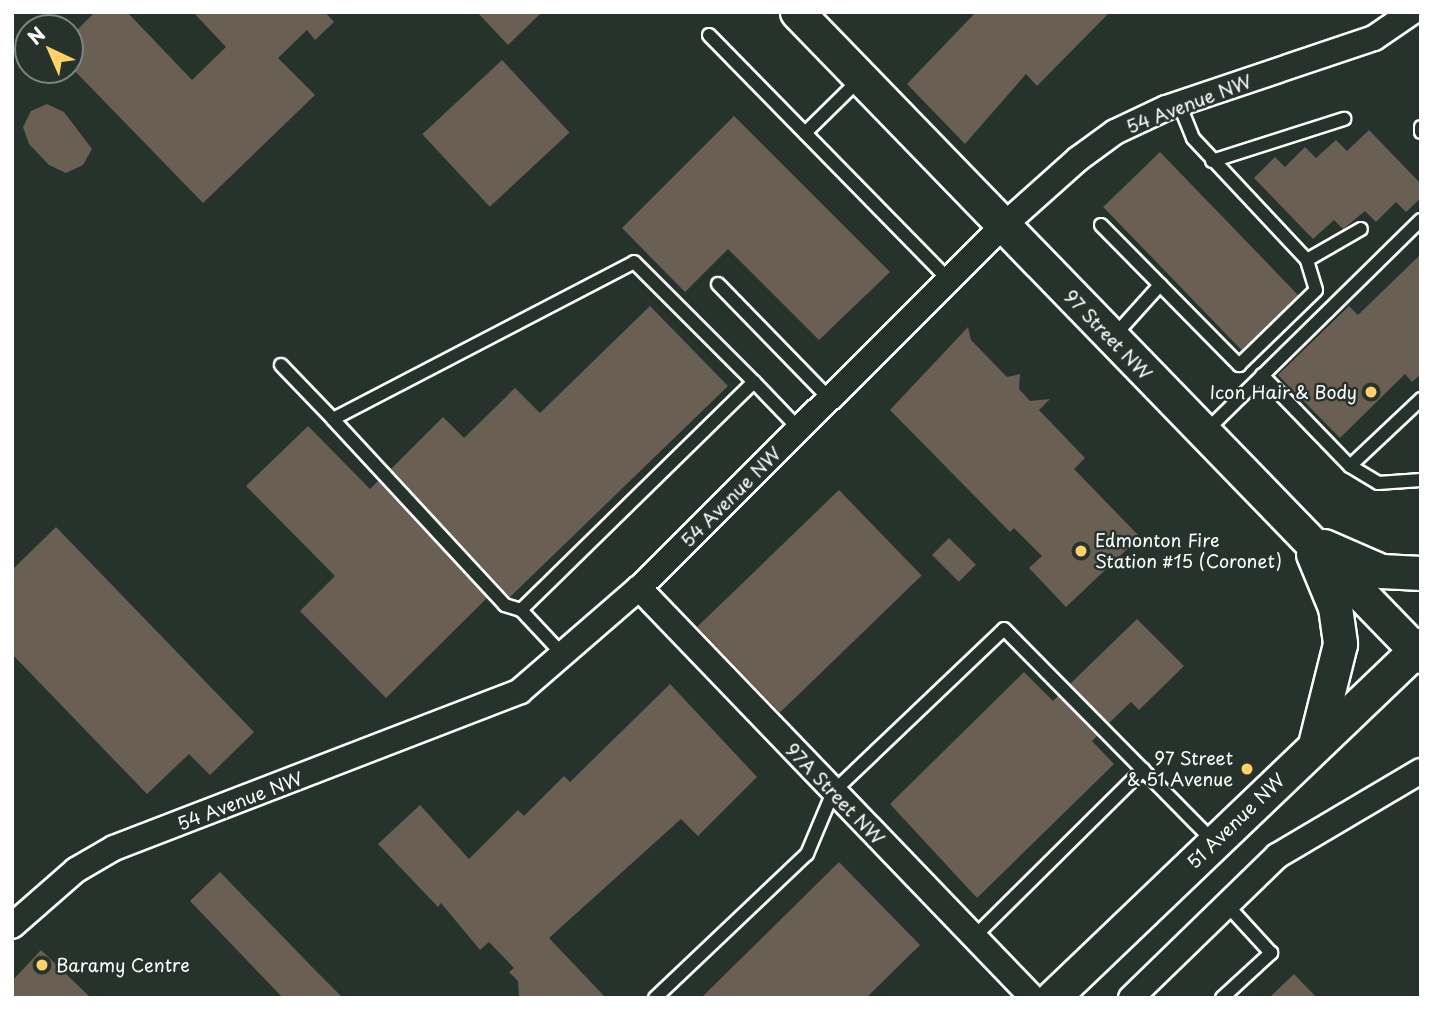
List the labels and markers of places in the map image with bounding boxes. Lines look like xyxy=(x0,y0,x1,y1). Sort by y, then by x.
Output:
place label: Icon Hair & Body xyxy=(1209,381,1357,403)
marker: Icon Hair & Body xyxy=(1363,384,1379,400)
place label: Edmonton Fire Station #15 (Coronet) xyxy=(1095,530,1283,572)
marker: Edmonton Fire Station #15 (Coronet) xyxy=(1073,543,1089,559)
place label: 97 Street & 51 Avenue xyxy=(1127,748,1233,790)
marker: 97 Street & 51 Avenue xyxy=(1239,761,1255,777)
place label: Baramy Centre xyxy=(56,954,191,976)
marker: Baramy Centre xyxy=(34,957,50,973)

